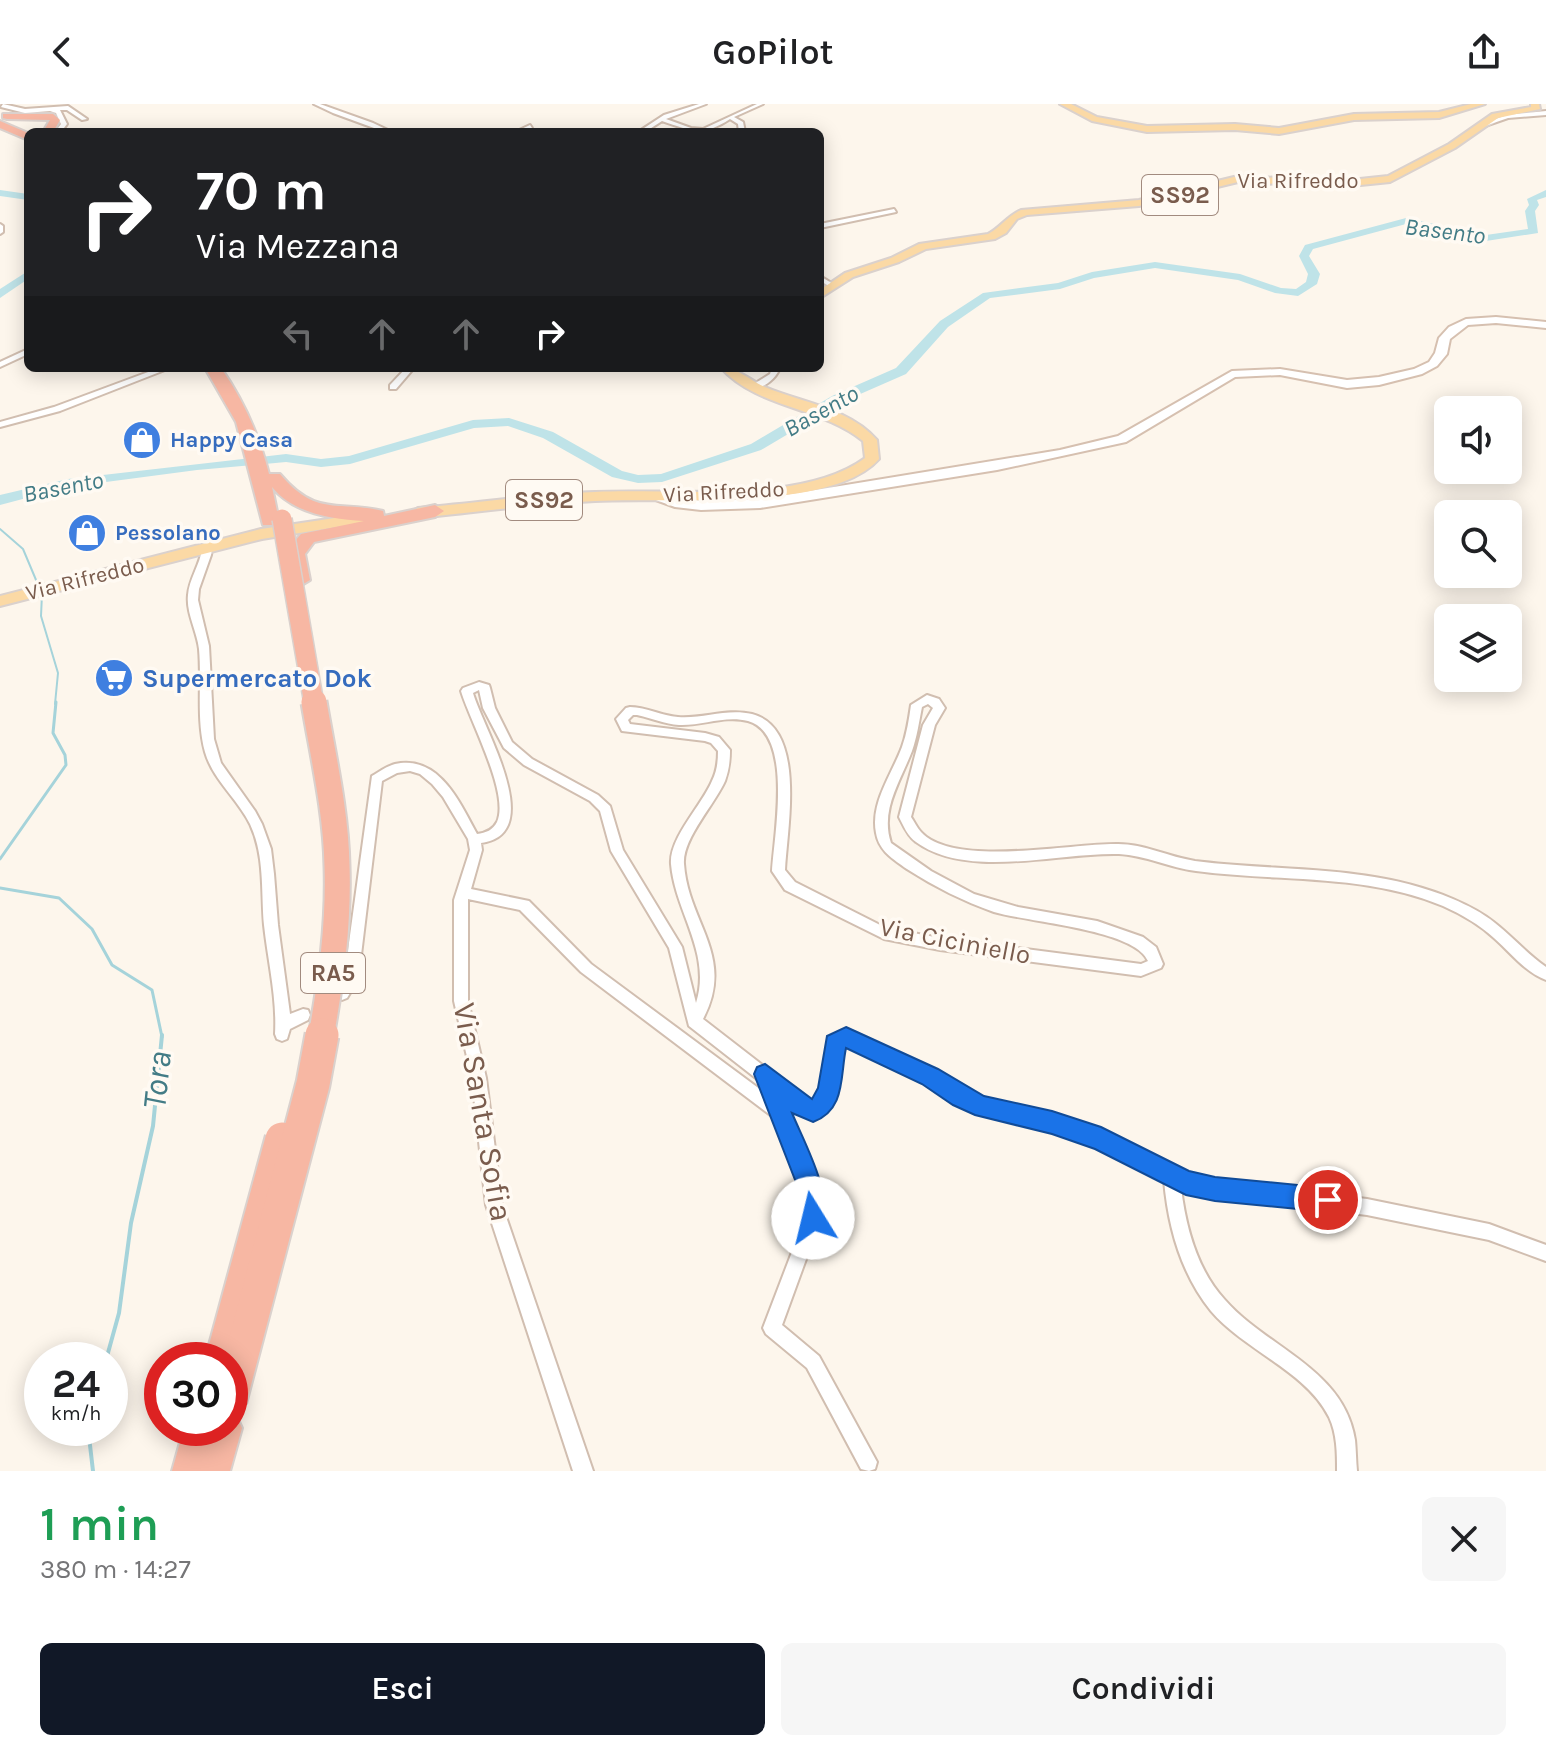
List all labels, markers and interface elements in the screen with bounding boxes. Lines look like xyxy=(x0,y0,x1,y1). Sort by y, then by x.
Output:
icon: back xyxy=(40,30,84,74)
icon: share xyxy=(1462,30,1506,74)
text: GoPilot xyxy=(712,31,834,73)
text: 70 m xyxy=(196,158,327,223)
icon: right xyxy=(64,160,168,264)
street label: Via Rifreddo xyxy=(1237,168,1359,194)
road number: SS92 xyxy=(1142,175,1218,215)
water label: Basento xyxy=(1403,212,1487,250)
text: Via Mezzana xyxy=(196,225,400,267)
icon: left xyxy=(276,312,320,356)
icon: ahead xyxy=(360,312,404,356)
icon: ahead xyxy=(444,312,488,356)
icon: right xyxy=(528,312,572,356)
water label: Basento xyxy=(779,379,863,443)
map controls xyxy=(1434,396,1522,692)
button: sound xyxy=(1434,396,1522,484)
shop icon: Happy Casa xyxy=(121,419,163,461)
place label: Happy Casa xyxy=(170,427,293,453)
water label: Basento xyxy=(21,465,106,508)
street label: Via Rifreddo xyxy=(663,476,785,508)
road number: SS92 xyxy=(506,480,582,520)
button: search xyxy=(1434,500,1522,588)
shop icon: Pessolano xyxy=(66,512,108,554)
place label: Pessolano xyxy=(115,520,221,546)
street label: Via Rifreddo xyxy=(23,552,147,606)
button: layers xyxy=(1434,604,1522,692)
supermarket icon: Supermercato Dok xyxy=(93,657,135,699)
place label: Supermercato Dok xyxy=(142,663,372,694)
street label: Via Ciciniello xyxy=(877,911,1033,971)
road number: RA5 xyxy=(301,953,365,993)
street label: Via Santa Sofia xyxy=(446,1000,520,1224)
water label: Tora xyxy=(134,1049,180,1111)
pin xyxy=(1294,1166,1362,1234)
position arrow xyxy=(771,1176,855,1260)
icon: arrive xyxy=(1306,1178,1350,1222)
speed limit sign: 30 xyxy=(144,1342,248,1446)
text: 24 xyxy=(52,1360,100,1407)
text: km/h xyxy=(51,1402,101,1425)
text: 1 min xyxy=(40,1496,159,1552)
button: close xyxy=(1422,1497,1506,1581)
text: 380 m · 14:27 xyxy=(40,1554,191,1585)
button: Esci xyxy=(40,1643,765,1735)
button: Condividi xyxy=(781,1643,1506,1735)

